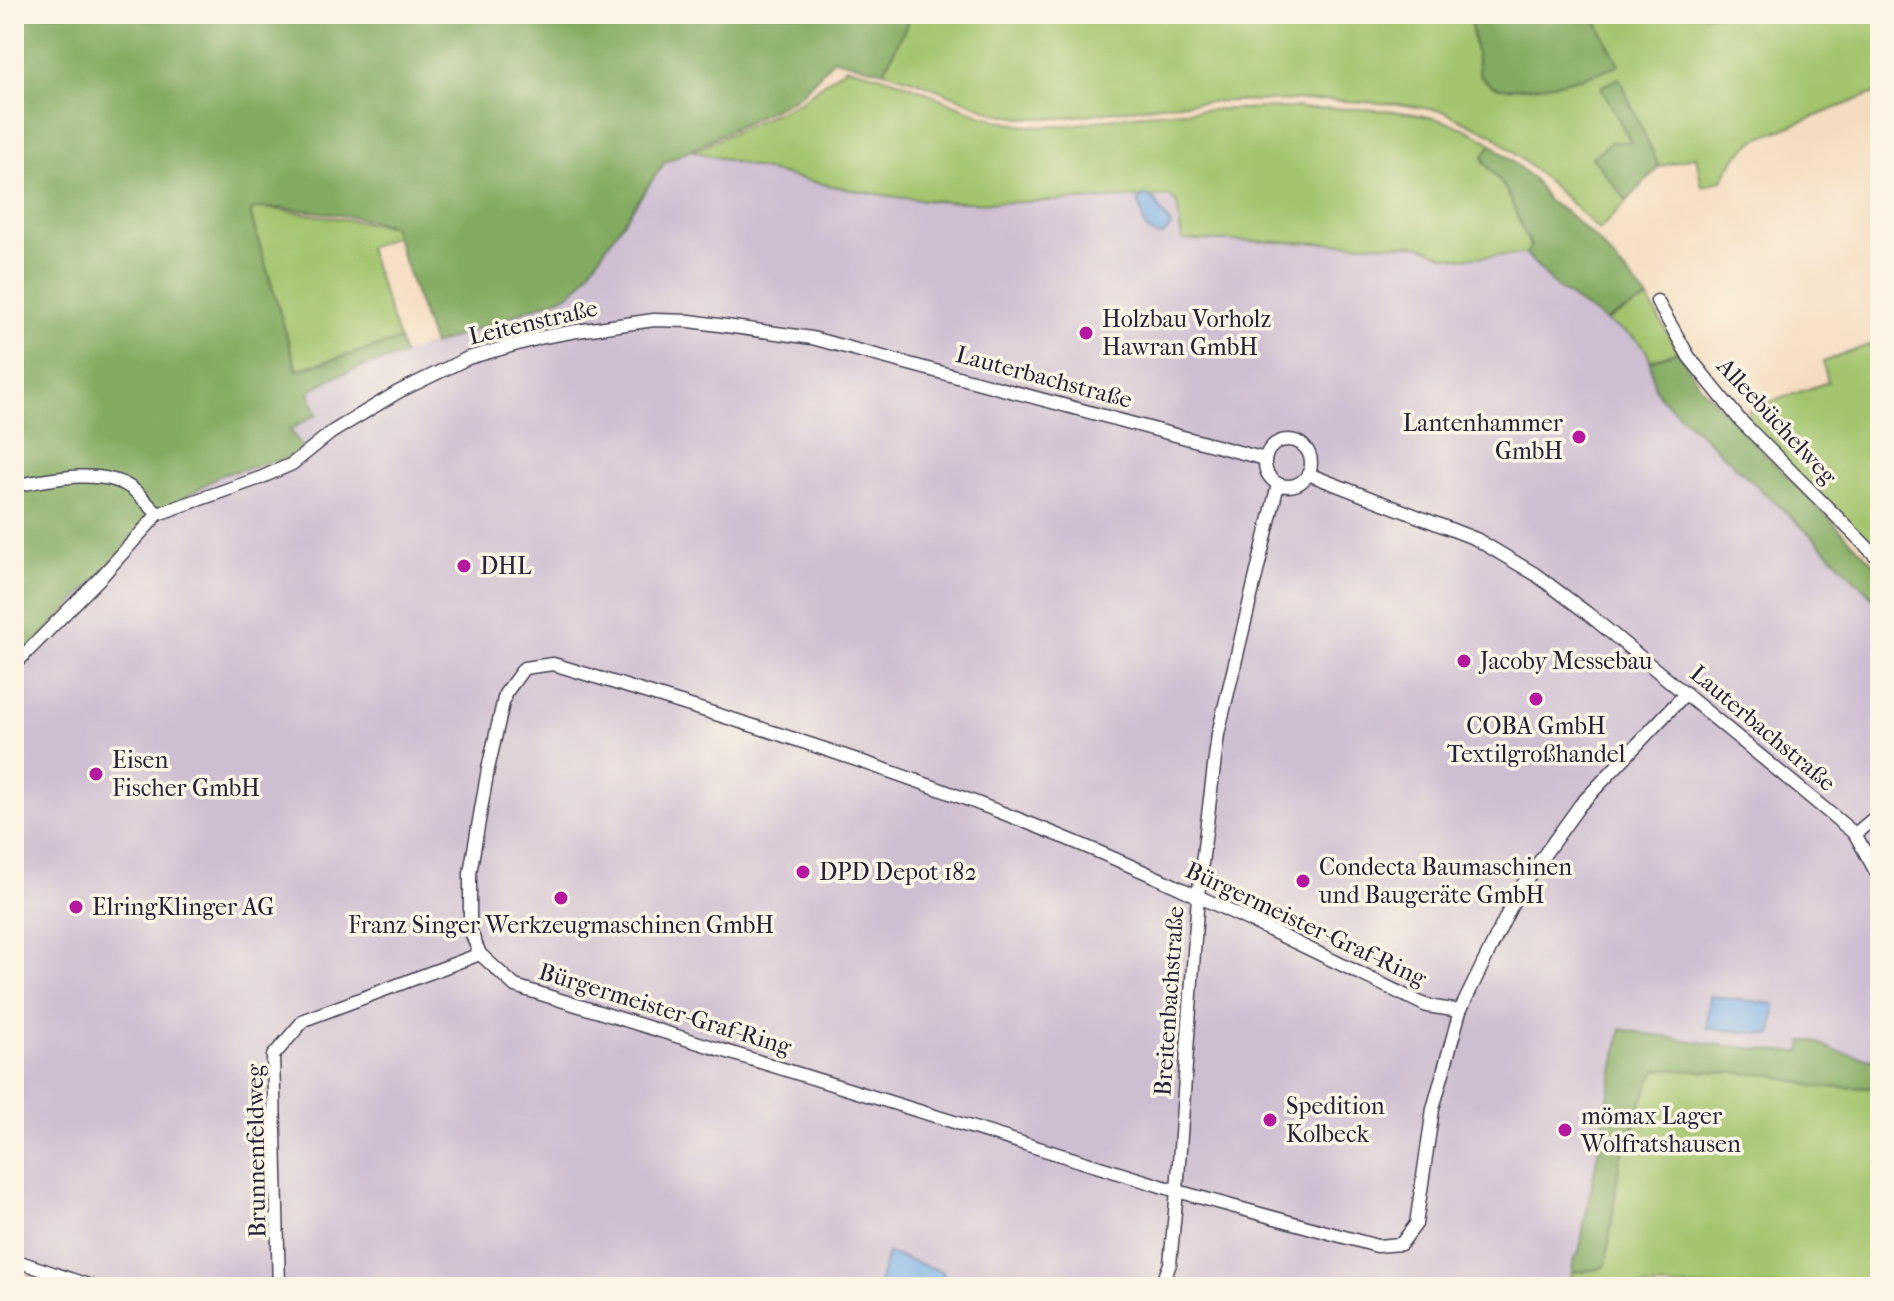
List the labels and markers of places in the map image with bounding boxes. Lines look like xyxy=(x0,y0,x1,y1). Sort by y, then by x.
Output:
place label: Holzbau Vorholz Hawran GmbH xyxy=(1102,305,1271,361)
marker: Holzbau Vorholz Hawran GmbH xyxy=(1077,324,1095,342)
place label: Lantenhammer GmbH xyxy=(1403,409,1564,465)
marker: Lantenhammer GmbH xyxy=(1570,428,1588,446)
place label: DHL xyxy=(480,552,532,580)
marker: DHL xyxy=(455,557,473,575)
place label: Jacoby Messebau xyxy=(1478,647,1653,675)
marker: Jacoby Messebau xyxy=(1455,652,1473,670)
marker: COBA GmbH Textilgroßhandel xyxy=(1527,690,1545,708)
place label: COBA GmbH Textilgroßhandel xyxy=(1447,712,1626,768)
place label: Eisen Fischer GmbH xyxy=(112,746,260,802)
marker: Eisen Fischer GmbH xyxy=(87,765,105,783)
place label: Condecta Baumaschinen und Baugeräte GmbH xyxy=(1318,853,1572,909)
place label: DPD Depot 182 xyxy=(819,858,977,886)
marker: DPD Depot 182 xyxy=(794,863,812,881)
marker: Condecta Baumaschinen und Baugeräte GmbH xyxy=(1294,872,1312,890)
marker: Franz Singer Werkzeugmaschinen GmbH xyxy=(552,889,570,907)
place label: ElringKlinger AG xyxy=(92,893,274,921)
marker: ElringKlinger AG xyxy=(67,898,85,916)
place label: Franz Singer Werkzeugmaschinen GmbH xyxy=(348,911,774,939)
place label: Spedition Kolbeck xyxy=(1286,1092,1385,1148)
place label: mömax Lager Wolfratshausen xyxy=(1580,1102,1741,1158)
marker: Spedition Kolbeck xyxy=(1261,1111,1279,1129)
marker: mömax Lager Wolfratshausen xyxy=(1556,1121,1574,1139)

